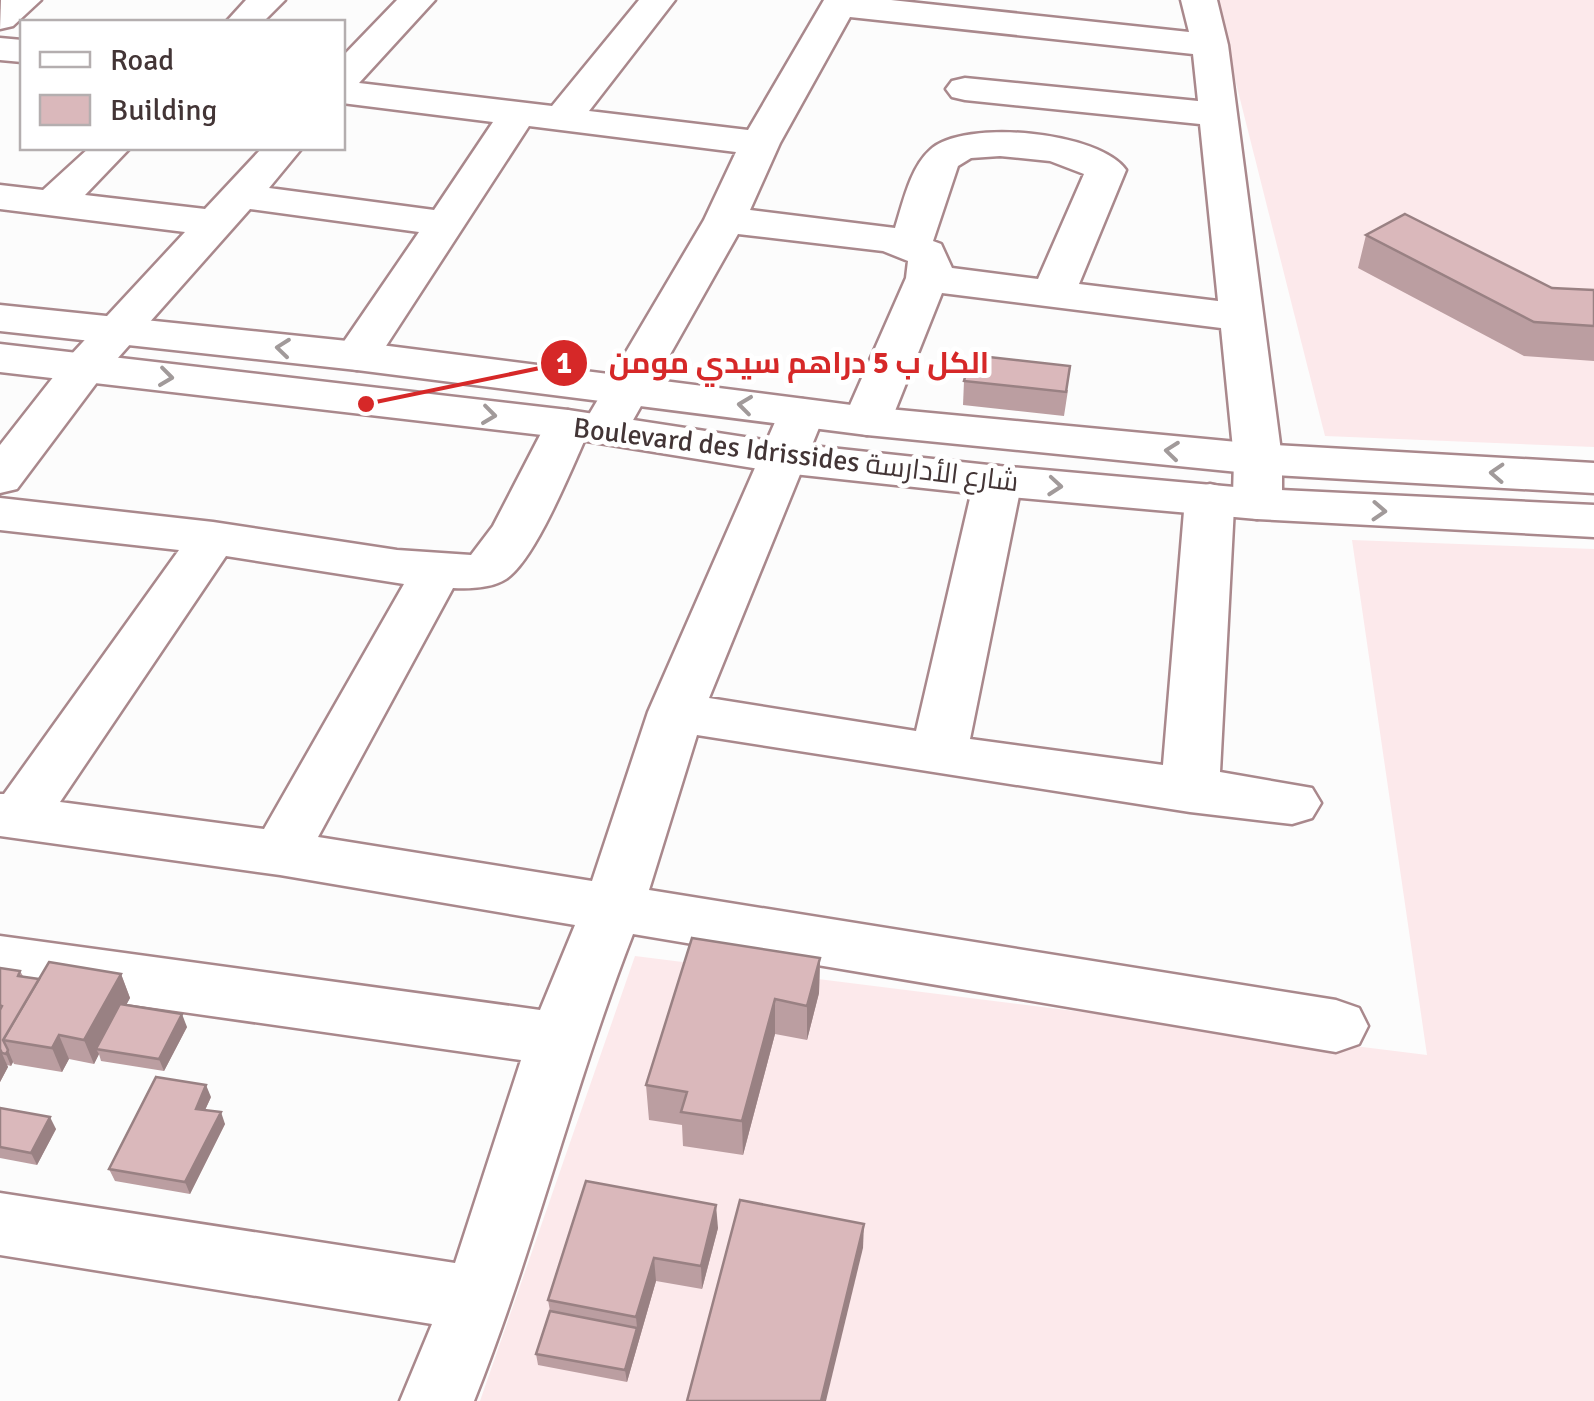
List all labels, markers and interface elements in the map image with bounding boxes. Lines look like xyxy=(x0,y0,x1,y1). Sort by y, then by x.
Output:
legend xyxy=(20,20,345,150)
text: Road xyxy=(110,42,174,79)
text: Building xyxy=(110,92,217,129)
callout: الكل ب 5 دراهم سيدي مومن xyxy=(539,333,1009,393)
one-way arrow xyxy=(275,338,291,359)
text: 1 xyxy=(556,345,572,382)
text: الكل ب 5 دراهم سيدي مومن xyxy=(609,345,989,387)
one-way arrow xyxy=(159,366,175,387)
one-way arrow xyxy=(737,396,753,417)
one-way arrow xyxy=(482,404,498,425)
street label: Boulevard des Idrissides شارع الأدارسة xyxy=(571,411,1020,500)
one-way arrow xyxy=(1164,441,1180,462)
one-way arrow xyxy=(1488,463,1504,484)
one-way arrow xyxy=(1047,474,1063,496)
one-way arrow xyxy=(1371,500,1387,521)

